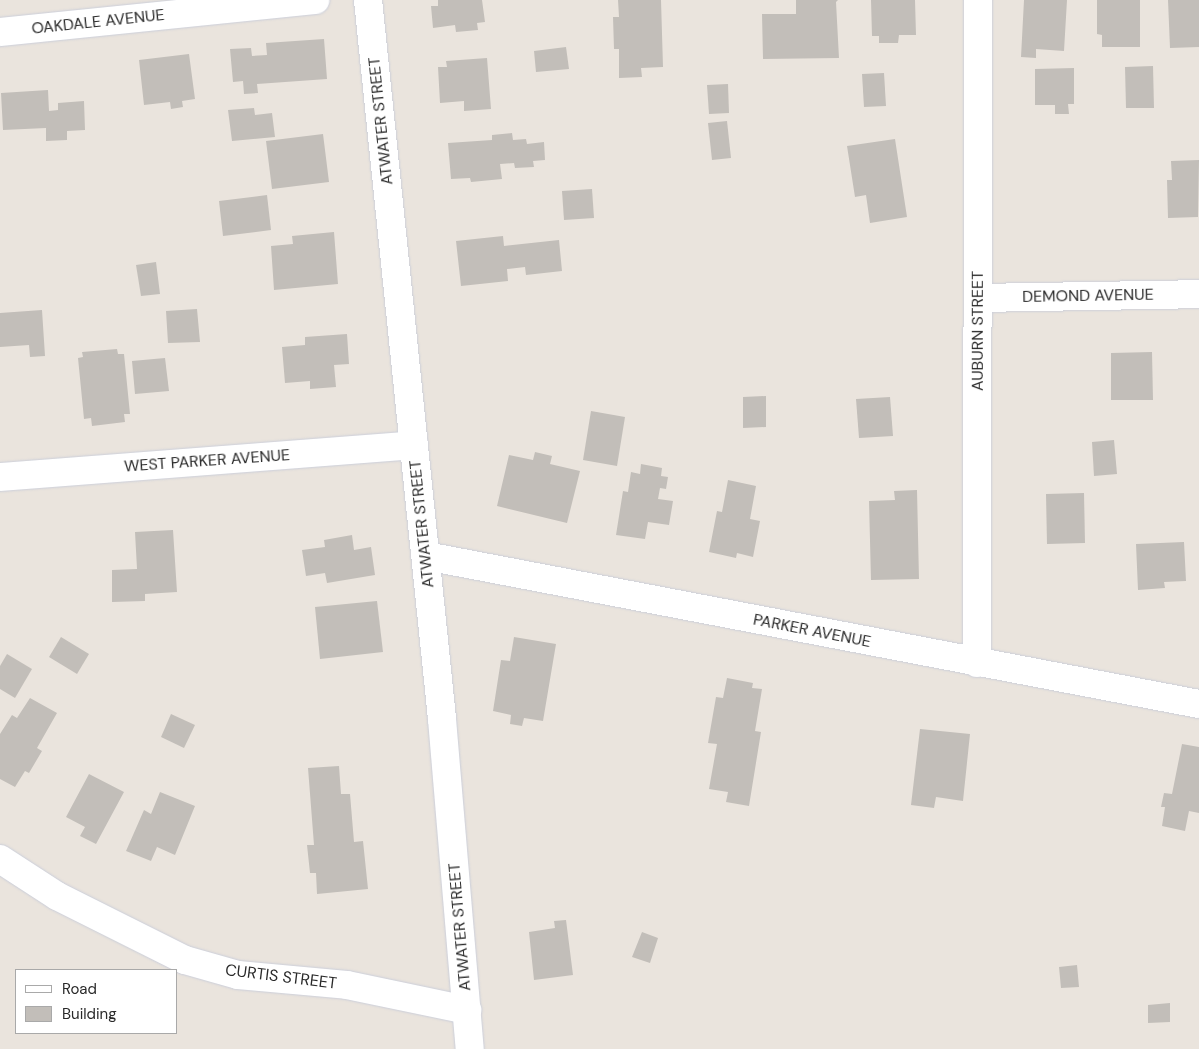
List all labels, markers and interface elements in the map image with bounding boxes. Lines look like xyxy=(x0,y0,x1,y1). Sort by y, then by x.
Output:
street label: OAKDALE AVENUE xyxy=(31,5,165,39)
street label: ATWATER STREET xyxy=(365,56,397,186)
street label: AUBURN STREET xyxy=(968,271,988,391)
street label: DEMOND AVENUE xyxy=(1022,285,1154,307)
street label: WEST PARKER AVENUE xyxy=(123,446,291,476)
street label: ATWATER STREET xyxy=(406,459,438,589)
street label: PARKER AVENUE xyxy=(751,610,873,652)
street label: ATWATER STREET xyxy=(445,862,475,992)
street label: CURTIS STREET xyxy=(224,961,338,993)
legend xyxy=(15,969,178,1034)
text: Road xyxy=(62,979,97,999)
text: Building xyxy=(62,1004,117,1024)

